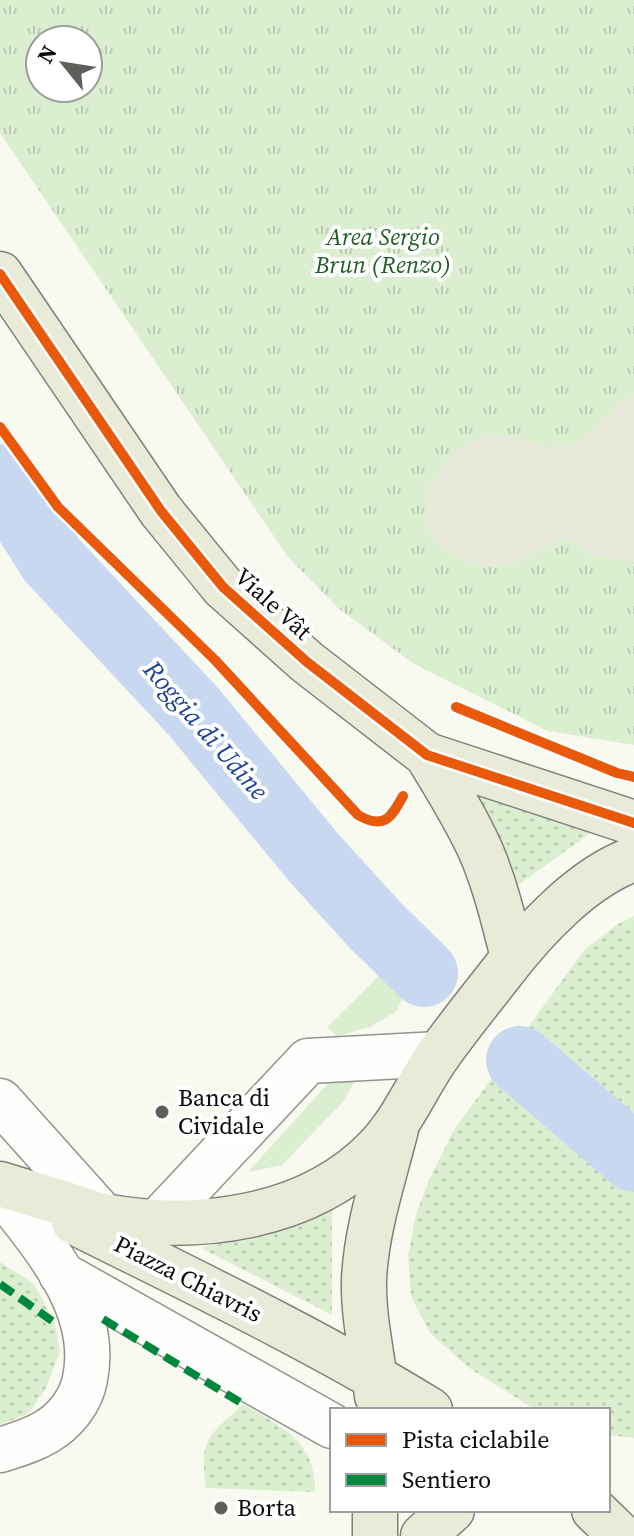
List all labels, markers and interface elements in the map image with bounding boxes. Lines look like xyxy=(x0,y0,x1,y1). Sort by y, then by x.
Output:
north arrow xyxy=(24,24,104,104)
text: N xyxy=(30,40,64,68)
park label: Area Sergio Brun (Renzo) xyxy=(314,220,451,281)
street label: Viale Vât xyxy=(228,560,319,647)
water label: Roggia di Udine xyxy=(135,652,277,808)
place label: Banca di Cividale xyxy=(178,1081,270,1142)
marker: Banca di Cividale xyxy=(153,1103,171,1121)
street label: Piazza Chiavris xyxy=(109,1227,268,1330)
legend xyxy=(330,1408,610,1512)
text: Pista ciclabile xyxy=(402,1423,549,1456)
text: Sentiero xyxy=(402,1463,491,1496)
place label: Borta xyxy=(237,1491,297,1524)
marker: Borta xyxy=(212,1499,230,1517)

